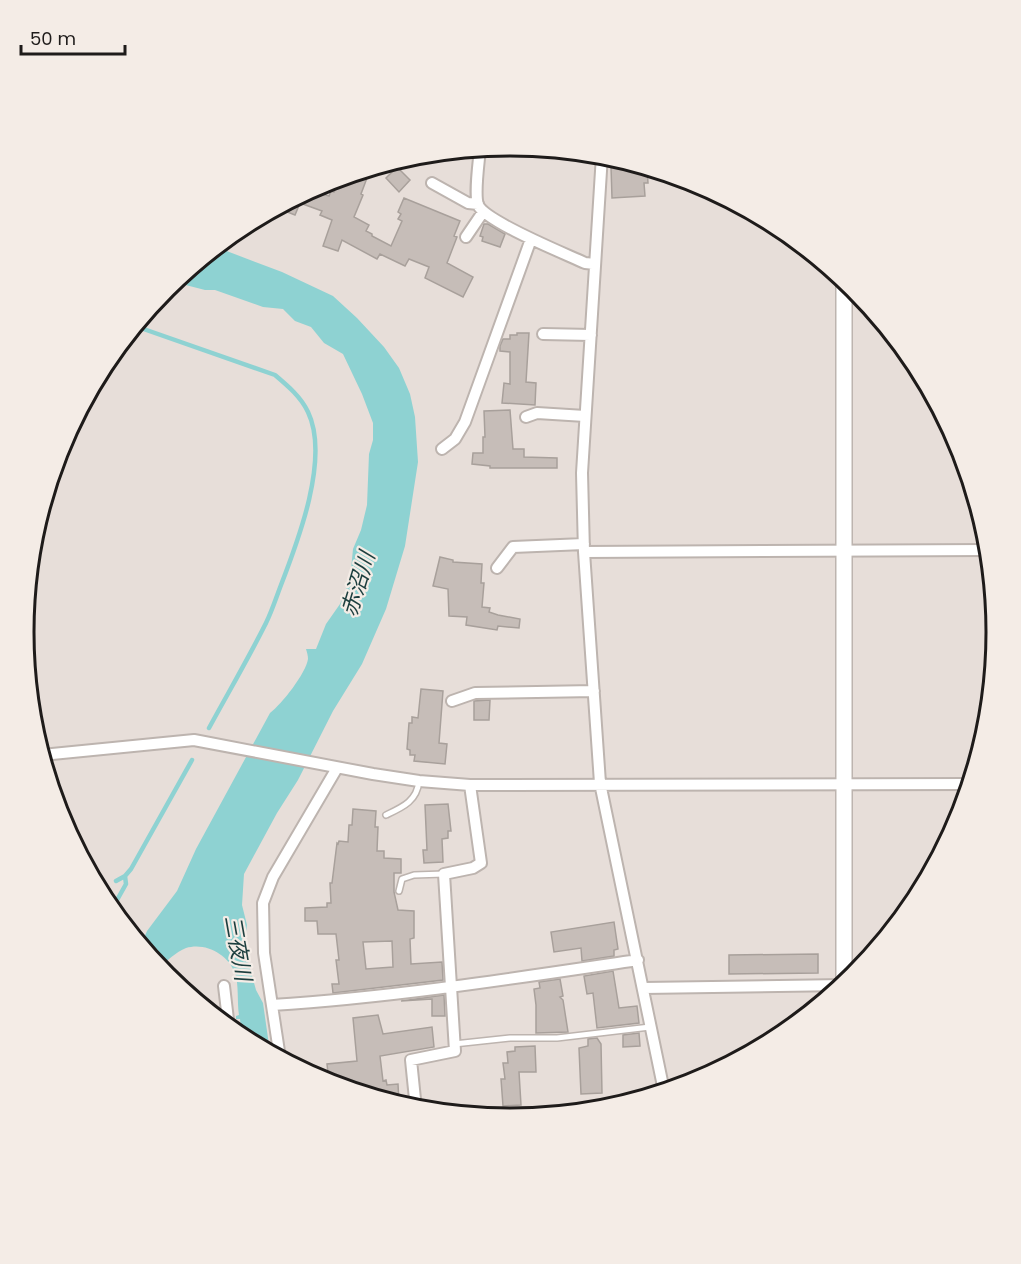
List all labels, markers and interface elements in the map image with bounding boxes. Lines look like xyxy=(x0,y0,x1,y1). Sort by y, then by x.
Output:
scale bar xyxy=(21,18,124,56)
text: 50 m xyxy=(30,26,76,51)
water label: 赤沼川 xyxy=(334,546,383,620)
water label: 三夜川 xyxy=(217,913,259,985)

